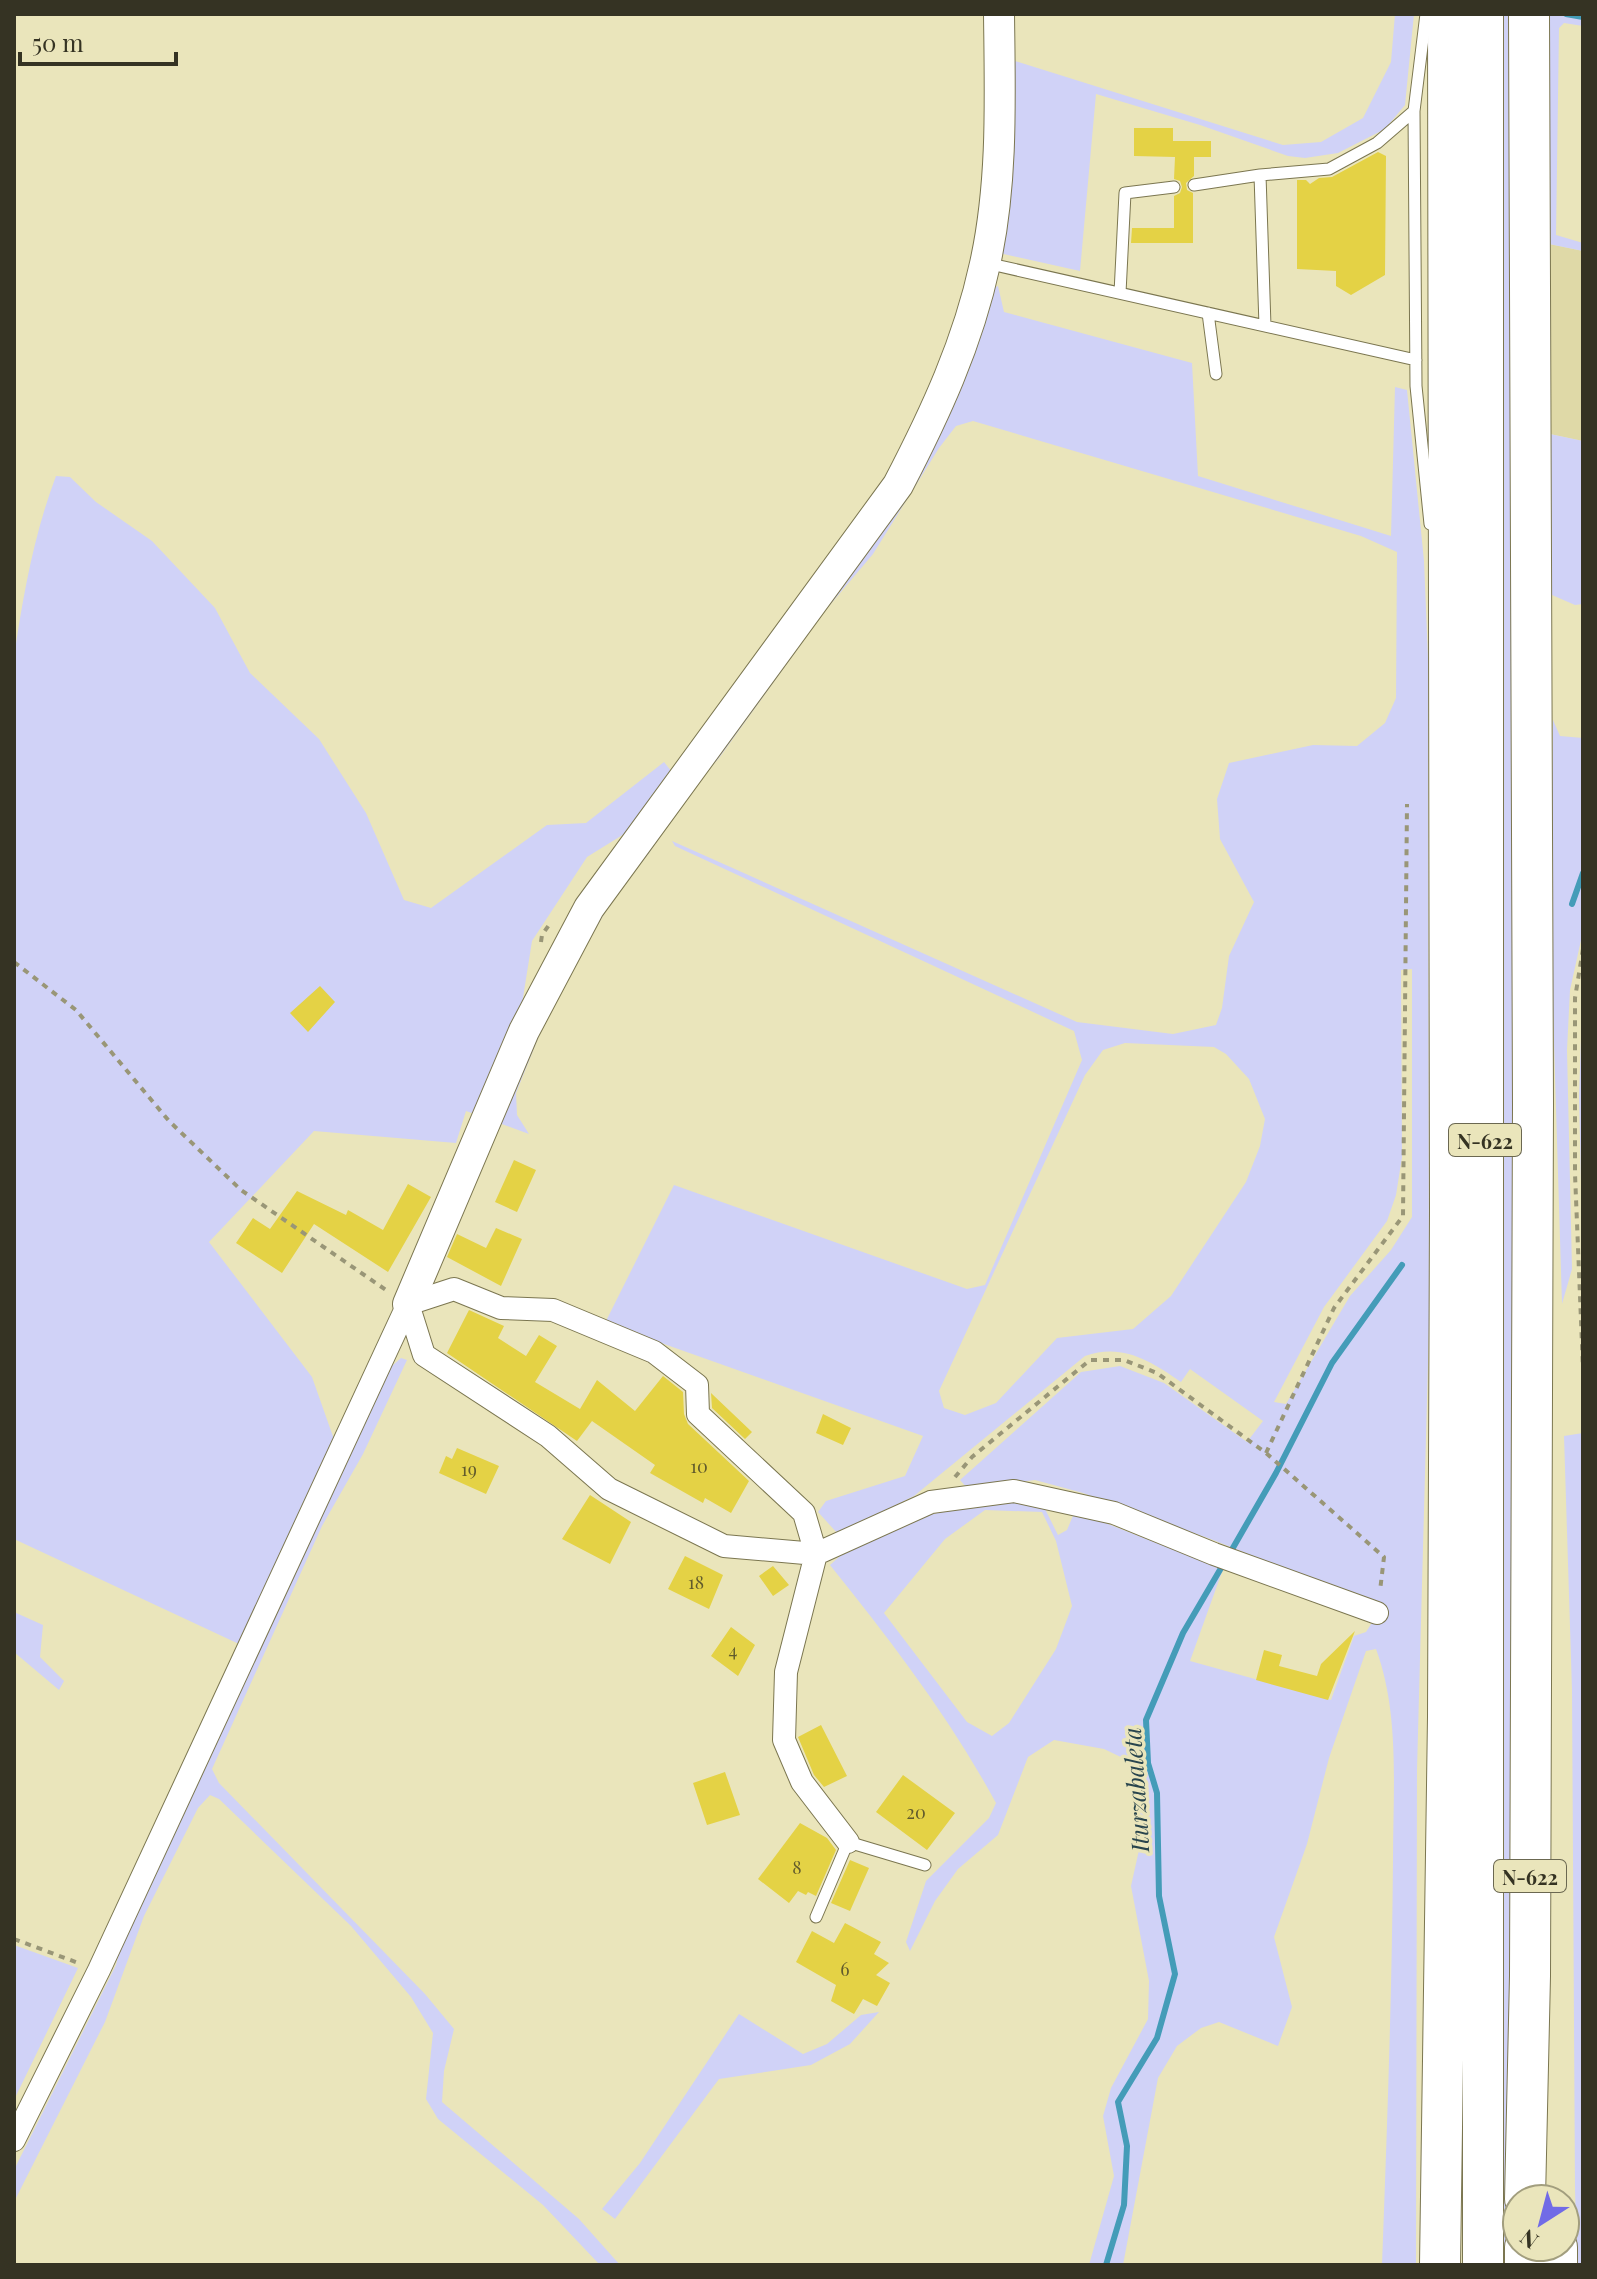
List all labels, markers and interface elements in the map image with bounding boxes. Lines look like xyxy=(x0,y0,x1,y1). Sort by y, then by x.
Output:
scale bar xyxy=(20,16,176,66)
text: 50 m xyxy=(32,26,84,58)
road number: N-622 xyxy=(1449,1124,1521,1156)
house number: 10 xyxy=(690,1454,708,1478)
house number: 19 xyxy=(461,1457,477,1481)
house number: 18 xyxy=(688,1570,704,1594)
house number: 4 xyxy=(729,1638,738,1662)
water label: Iturzabaleta xyxy=(1115,1726,1155,1855)
house number: 20 xyxy=(906,1800,926,1824)
house number: 8 xyxy=(792,1855,802,1879)
road number: N-622 xyxy=(1494,1860,1566,1892)
house number: 6 xyxy=(840,1957,850,1981)
north arrow xyxy=(1501,2183,1581,2263)
text: N xyxy=(1513,2223,1544,2257)

